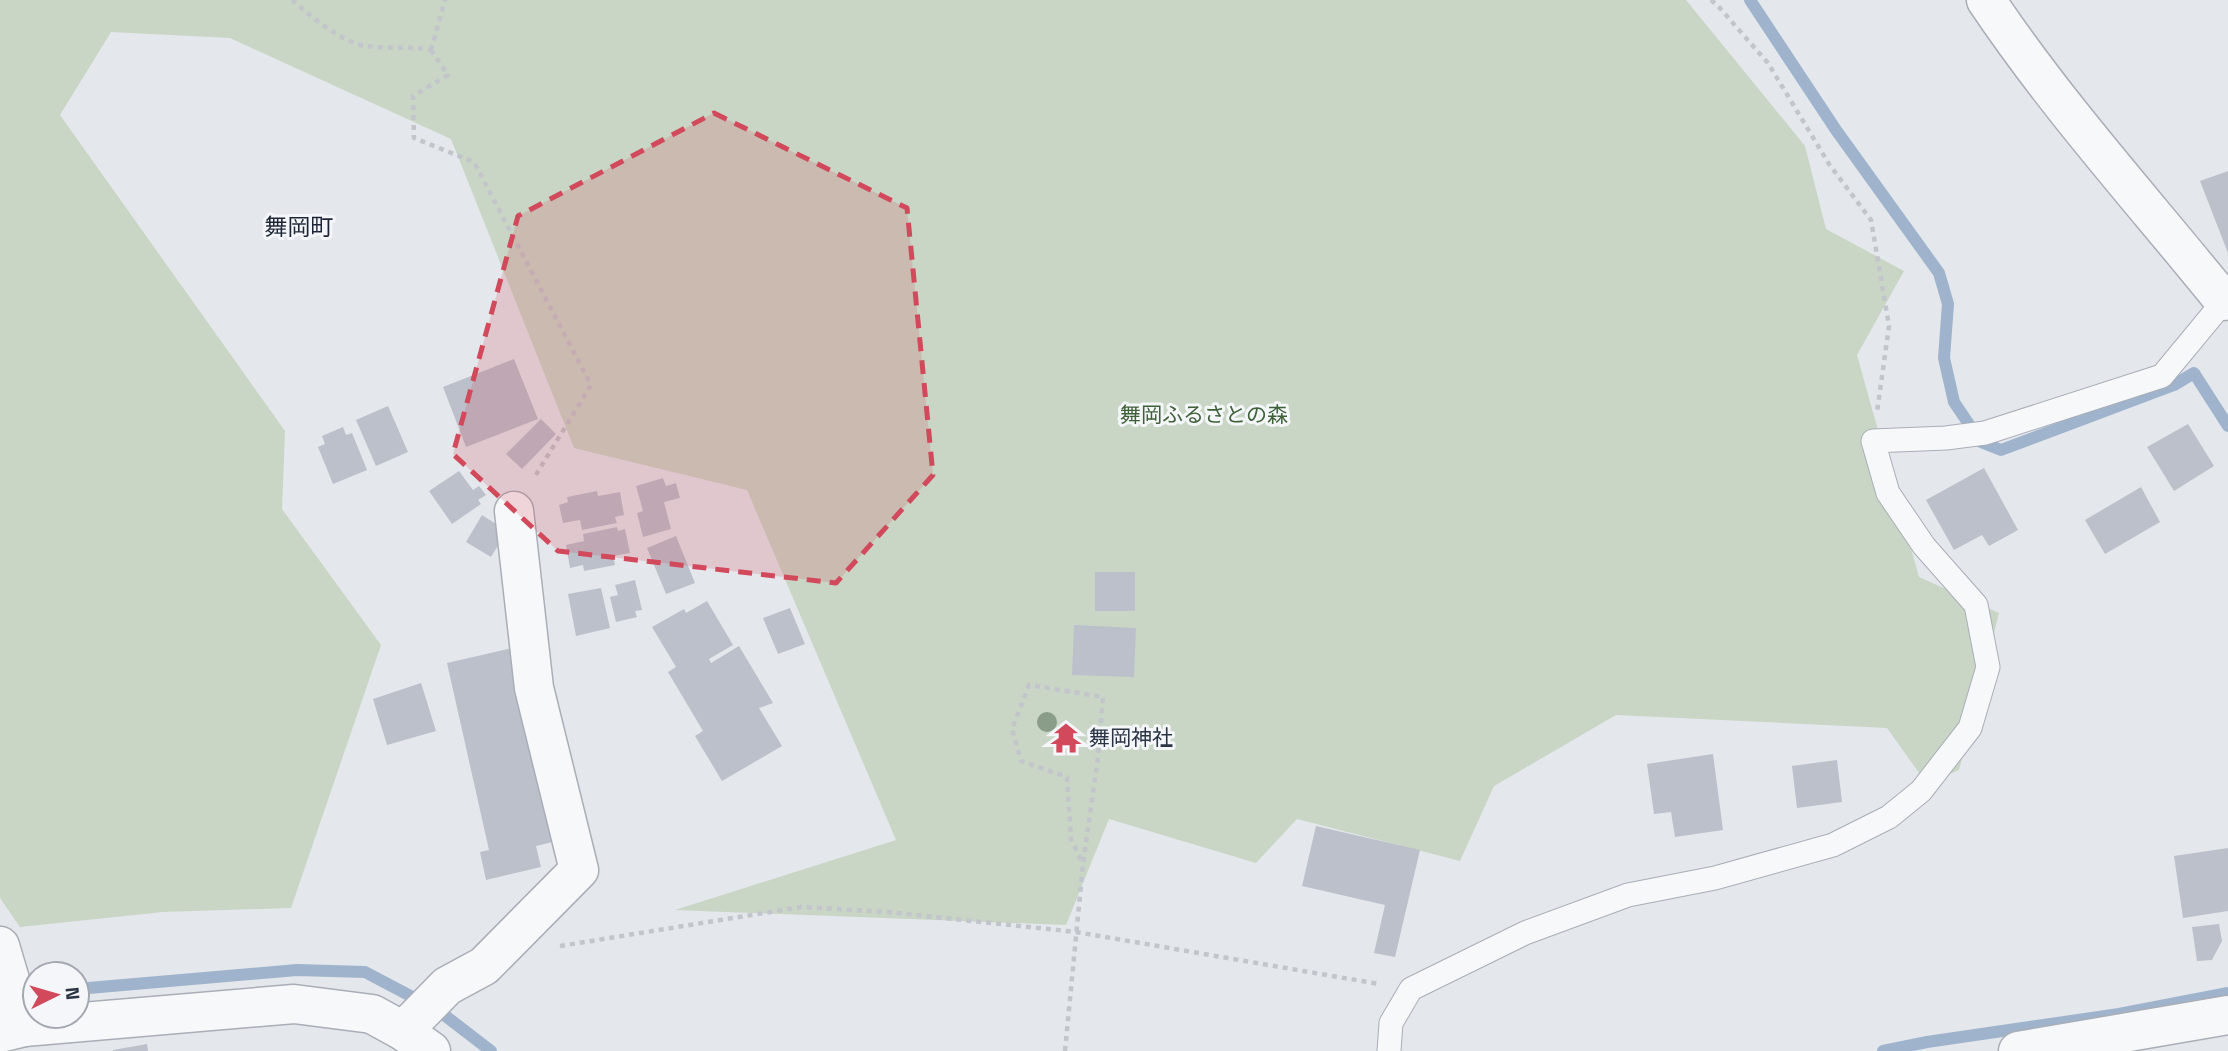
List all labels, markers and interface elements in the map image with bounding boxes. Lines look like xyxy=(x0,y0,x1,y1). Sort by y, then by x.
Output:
district label: 舞岡町 xyxy=(265,209,334,244)
park label: 舞岡ふるさとの森 xyxy=(1120,398,1288,430)
temple icon: 舞岡神社 xyxy=(1049,721,1083,755)
place label: 舞岡神社 xyxy=(1089,721,1173,753)
north arrow xyxy=(21,960,91,1030)
text: N xyxy=(58,986,88,1001)

